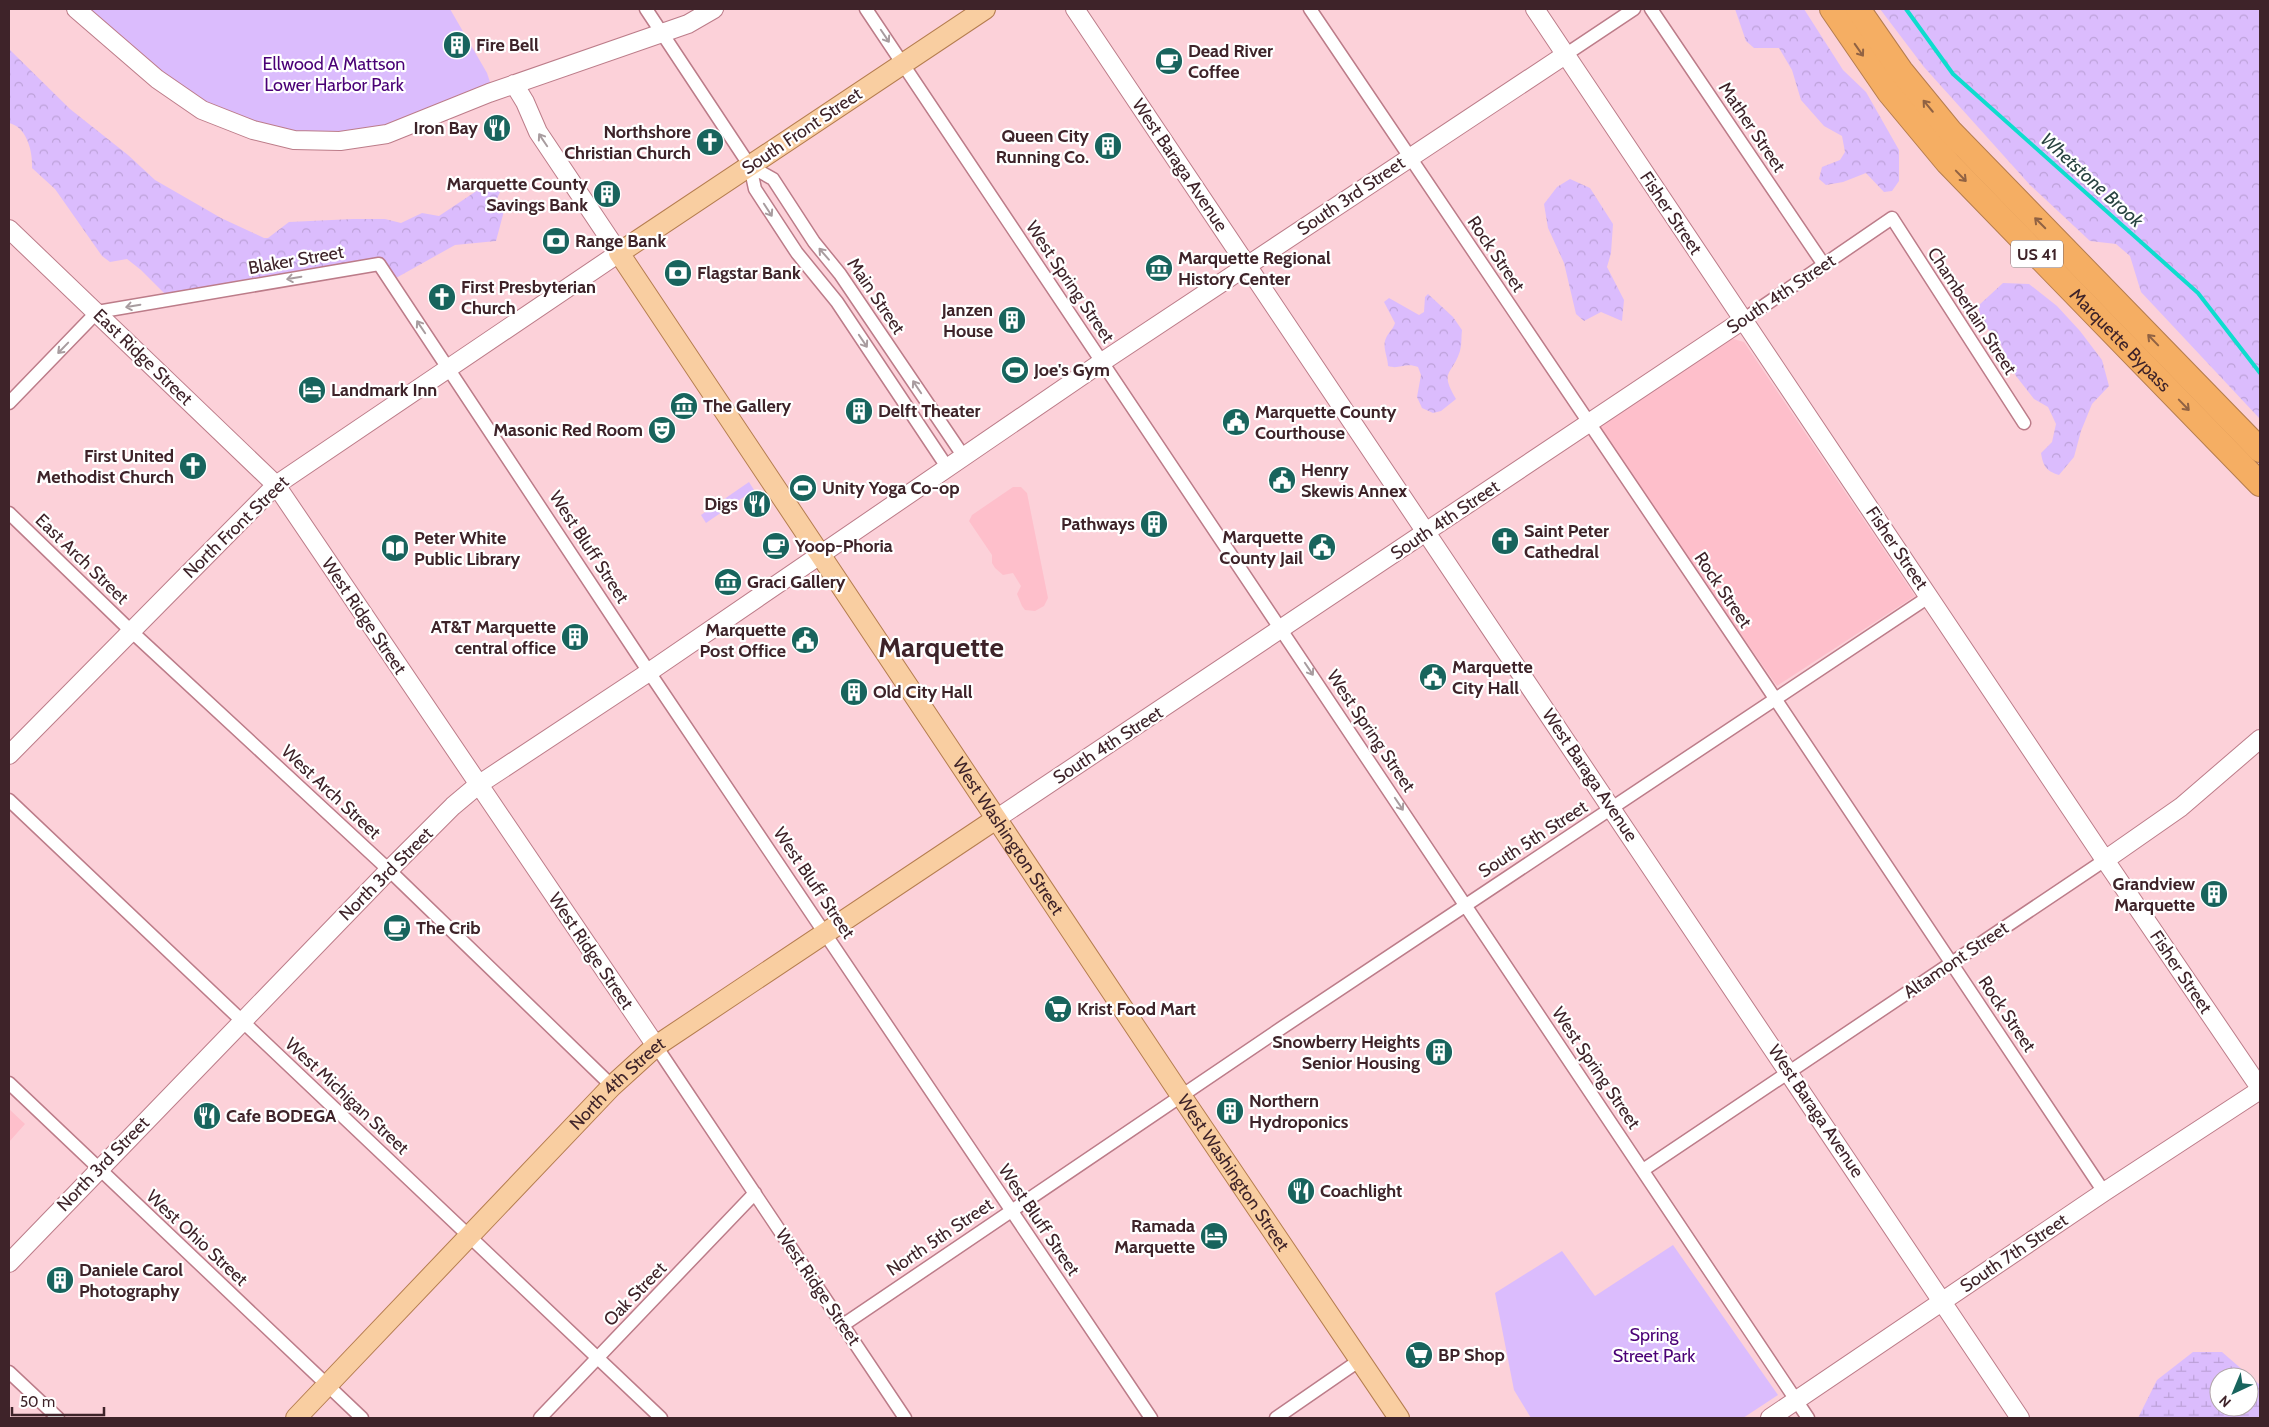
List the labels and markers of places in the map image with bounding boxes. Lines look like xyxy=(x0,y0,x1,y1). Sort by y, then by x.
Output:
building icon: Fire Bell xyxy=(442,30,472,60)
place label: Fire Bell xyxy=(476,34,539,56)
place label: Dead River Coffee xyxy=(1188,40,1273,83)
cafe icon: Dead River Coffee xyxy=(1154,46,1184,76)
restaurant icon: Iron Bay xyxy=(482,113,512,143)
place label: Iron Bay xyxy=(414,117,478,139)
place label: Northshore Christian Church xyxy=(564,121,691,164)
place label: Queen City Running Co. xyxy=(996,125,1089,168)
church icon: Northshore Christian Church xyxy=(695,127,725,157)
building icon: Queen City Running Co. xyxy=(1093,131,1123,161)
place label: Marquette County Savings Bank xyxy=(447,173,588,216)
building icon: Marquette County Savings Bank xyxy=(592,179,622,209)
bank icon: Range Bank xyxy=(541,226,571,256)
place label: Range Bank xyxy=(575,230,667,252)
place label: Marquette Regional History Center xyxy=(1178,247,1331,290)
museum icon: Marquette Regional History Center xyxy=(1144,253,1174,283)
bank icon: Flagstar Bank xyxy=(663,258,693,288)
place label: Flagstar Bank xyxy=(697,262,801,284)
place label: First Presbyterian Church xyxy=(461,276,596,319)
church icon: First Presbyterian Church xyxy=(427,282,457,312)
place label: Janzen House xyxy=(941,299,993,342)
building icon: Janzen House xyxy=(997,305,1027,335)
sports icon: Joe's Gym xyxy=(1000,355,1030,385)
place label: Joe's Gym xyxy=(1033,359,1110,381)
hotel icon: Landmark Inn xyxy=(297,375,327,405)
place label: Landmark Inn xyxy=(331,379,437,401)
museum icon: The Gallery xyxy=(669,391,699,421)
place label: The Gallery xyxy=(703,395,792,417)
building icon: Delft Theater xyxy=(844,396,874,426)
place label: Delft Theater xyxy=(878,400,980,422)
place label: Marquette County Courthouse xyxy=(1255,401,1397,444)
public building icon: Marquette County Courthouse xyxy=(1221,407,1251,437)
theatre icon: Masonic Red Room xyxy=(647,415,677,445)
place label: Masonic Red Room xyxy=(493,419,643,441)
place label: First United Methodist Church xyxy=(37,445,174,488)
church icon: First United Methodist Church xyxy=(178,451,208,481)
place label: Henry Skewis Annex xyxy=(1301,459,1407,502)
public building icon: Henry Skewis Annex xyxy=(1267,465,1297,495)
sports icon: Unity Yoga Co-op xyxy=(788,473,818,503)
place label: Unity Yoga Co-op xyxy=(822,477,960,499)
restaurant icon: Digs xyxy=(742,489,772,519)
place label: Digs xyxy=(704,493,738,515)
building icon: Pathways xyxy=(1139,509,1169,539)
place label: Pathways xyxy=(1061,513,1135,535)
place label: Saint Peter Cathedral xyxy=(1524,520,1609,563)
place label: Marquette County Jail xyxy=(1219,526,1303,569)
church icon: Saint Peter Cathedral xyxy=(1490,526,1520,556)
place label: Peter White Public Library xyxy=(414,527,520,570)
cafe icon: Yoop-Phoria xyxy=(761,531,791,561)
public building icon: Marquette County Jail xyxy=(1307,532,1337,562)
library icon: Peter White Public Library xyxy=(380,533,410,563)
place label: Yoop-Phoria xyxy=(794,535,893,557)
museum icon: Graci Gallery xyxy=(713,567,743,597)
place label: Graci Gallery xyxy=(747,571,846,593)
place label: AT&T Marquette central office xyxy=(431,616,556,659)
place label: Marquette Post Office xyxy=(700,619,786,662)
building icon: AT&T Marquette central office xyxy=(560,622,590,652)
public building icon: Marquette Post Office xyxy=(790,625,820,655)
place label: Marquette City Hall xyxy=(1452,656,1533,699)
public building icon: Marquette City Hall xyxy=(1418,662,1448,692)
building icon: Old City Hall xyxy=(839,677,869,707)
place label: Old City Hall xyxy=(873,681,973,703)
place label: Grandview Marquette xyxy=(2113,873,2195,916)
building icon: Grandview Marquette xyxy=(2199,879,2229,909)
cafe icon: The Crib xyxy=(382,913,412,943)
place label: The Crib xyxy=(416,917,481,939)
supermarket icon: Krist Food Mart xyxy=(1043,994,1073,1024)
place label: Krist Food Mart xyxy=(1077,998,1196,1020)
place label: Snowberry Heights Senior Housing xyxy=(1272,1031,1420,1074)
building icon: Snowberry Heights Senior Housing xyxy=(1424,1037,1454,1067)
place label: Northern Hydroponics xyxy=(1249,1090,1349,1133)
building icon: Northern Hydroponics xyxy=(1215,1096,1245,1126)
restaurant icon: Cafe BODEGA xyxy=(192,1101,222,1131)
place label: Cafe BODEGA xyxy=(226,1105,337,1127)
restaurant icon: Coachlight xyxy=(1286,1176,1316,1206)
place label: Coachlight xyxy=(1320,1180,1402,1202)
place label: Ramada Marquette xyxy=(1114,1215,1195,1258)
hotel icon: Ramada Marquette xyxy=(1199,1221,1229,1251)
place label: Daniele Carol Photography xyxy=(79,1259,183,1302)
building icon: Daniele Carol Photography xyxy=(45,1265,75,1295)
supermarket icon: BP Shop xyxy=(1404,1340,1434,1370)
place label: BP Shop xyxy=(1438,1344,1505,1366)

